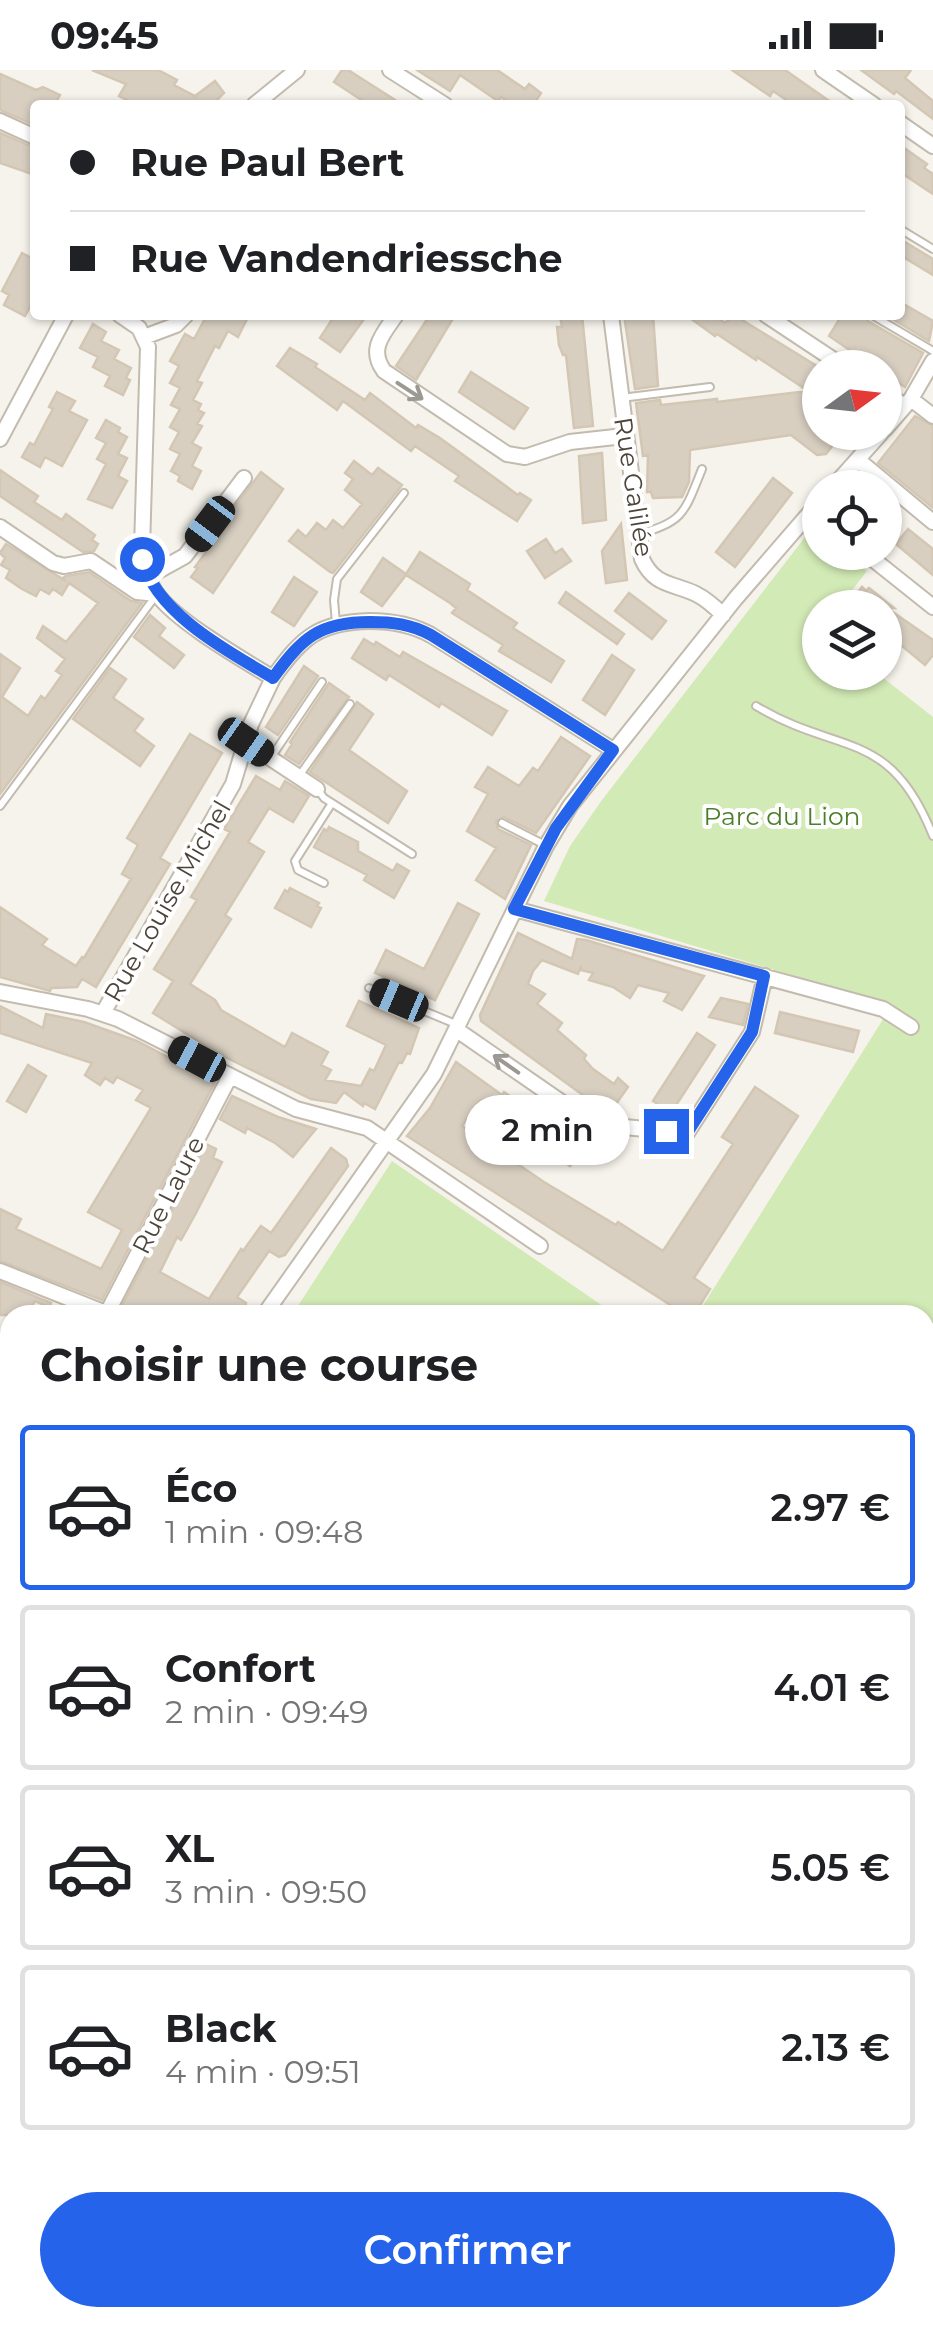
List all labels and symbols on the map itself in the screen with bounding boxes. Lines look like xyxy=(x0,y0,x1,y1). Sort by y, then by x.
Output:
north arrow xyxy=(802,350,902,450)
one-way arrow xyxy=(396,380,424,401)
street label: Rue Galilée xyxy=(608,415,660,559)
car xyxy=(180,491,240,557)
route start xyxy=(120,537,165,582)
car xyxy=(213,713,279,771)
street label: Rue Louise Michel xyxy=(97,795,237,1007)
park label: Parc du Lion xyxy=(704,801,860,831)
car xyxy=(366,974,432,1026)
car xyxy=(163,1032,231,1086)
one-way arrow xyxy=(493,1054,521,1075)
callout: 2 min xyxy=(466,1096,631,1166)
route end xyxy=(644,1109,689,1154)
street label: Rue Laure xyxy=(126,1131,210,1259)

